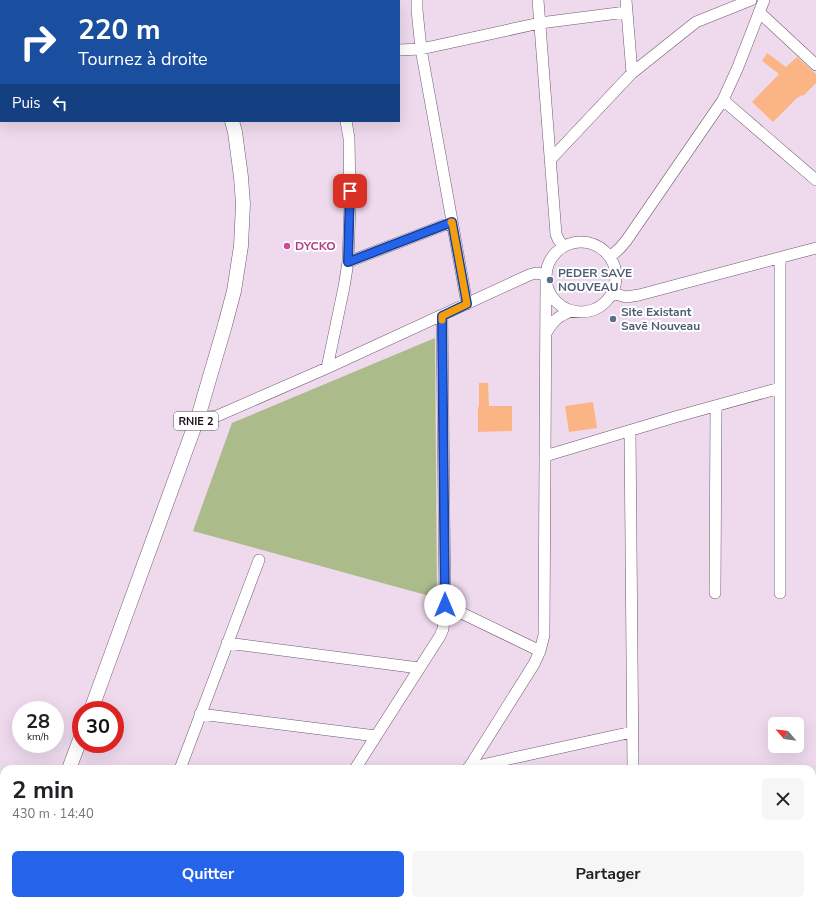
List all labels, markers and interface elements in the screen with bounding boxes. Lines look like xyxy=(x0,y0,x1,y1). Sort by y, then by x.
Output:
text: 220 m xyxy=(78,11,161,49)
icon: right xyxy=(12,16,64,68)
text: Tournez à droite xyxy=(78,47,208,71)
icon: left xyxy=(49,92,71,114)
text: Puis xyxy=(12,93,41,113)
pin xyxy=(333,174,367,208)
icon: arrive xyxy=(339,180,361,202)
place label: DYCKO xyxy=(295,238,336,254)
marker: DYCKO xyxy=(282,241,292,251)
place label: PEDER SAVE NOUVEAU xyxy=(558,265,632,295)
marker: PEDER SAVE NOUVEAU xyxy=(545,275,555,285)
place label: Site Existant Savē Nouveau xyxy=(621,304,700,334)
marker: Site Existant Savē Nouveau xyxy=(608,314,618,324)
road number: RNIE 2 xyxy=(174,412,218,430)
position arrow xyxy=(424,584,466,626)
speed limit sign: 30 xyxy=(72,701,124,753)
text: 28 xyxy=(26,708,50,735)
north arrow xyxy=(768,717,804,753)
map controls xyxy=(768,717,804,753)
text: km/h xyxy=(27,730,49,744)
text: 2 min xyxy=(12,774,74,806)
button: close xyxy=(762,778,804,820)
text: 430 m · 14:40 xyxy=(12,805,94,823)
button: Quitter xyxy=(12,851,404,897)
button: Partager xyxy=(412,851,804,897)

